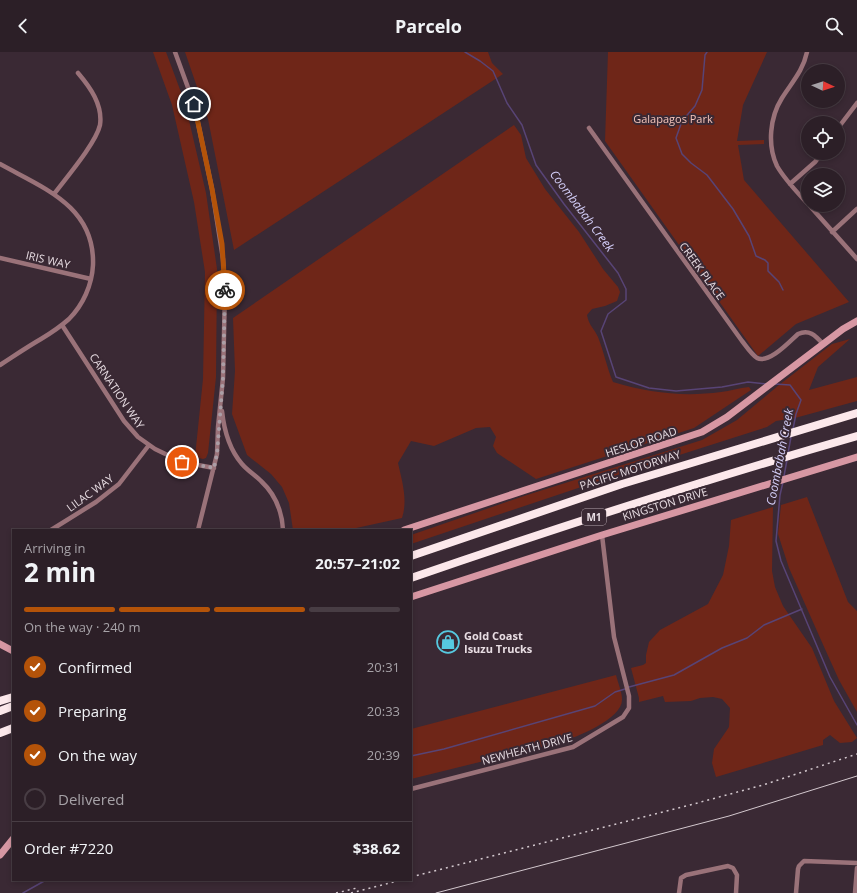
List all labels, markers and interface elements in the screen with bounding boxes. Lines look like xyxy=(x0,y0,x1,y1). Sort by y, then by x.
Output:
text: Parcelo xyxy=(395,14,462,38)
icon: back xyxy=(12,15,34,37)
icon: search xyxy=(823,15,845,37)
north arrow xyxy=(801,64,845,108)
map controls xyxy=(801,64,845,212)
pin xyxy=(177,87,211,121)
icon: home xyxy=(183,93,205,115)
park label: Galapagos Park xyxy=(633,111,713,126)
button: locate xyxy=(801,116,845,160)
water label: Coombabah Creek xyxy=(546,166,619,256)
button: layers xyxy=(801,168,845,212)
street label: CREEK PLACE xyxy=(676,239,728,303)
street label: IRIS WAY xyxy=(24,247,73,272)
courier xyxy=(205,270,245,310)
icon: bike xyxy=(214,279,236,301)
street label: CARNATION WAY xyxy=(87,350,149,432)
water label: Coombabah Creek xyxy=(762,406,797,507)
street label: HESLOP ROAD xyxy=(603,423,679,460)
pin xyxy=(165,445,199,479)
street label: PACIFIC MOTORWAY xyxy=(577,446,683,493)
icon: bag xyxy=(171,451,193,473)
street label: LILAC WAY xyxy=(63,470,117,515)
street label: KINGSTON DRIVE xyxy=(620,483,709,524)
road number: M1 xyxy=(582,509,606,525)
text: Arriving in xyxy=(24,539,86,557)
text: 20:57–21:02 xyxy=(315,553,400,573)
text: 2 min xyxy=(24,554,96,590)
text: On the way · 240 m xyxy=(24,618,140,636)
place label: Gold Coast Isuzu Trucks xyxy=(464,628,533,656)
shop icon: Gold Coast Isuzu Trucks xyxy=(435,629,461,655)
icon: check xyxy=(24,656,46,678)
text: Confirmed xyxy=(58,657,132,677)
text: 20:31 xyxy=(367,658,400,676)
icon: check xyxy=(24,700,46,722)
text: Preparing xyxy=(58,701,126,721)
text: 20:33 xyxy=(367,702,400,720)
street label: NEWHEATH DRIVE xyxy=(480,729,574,768)
icon: check xyxy=(24,744,46,766)
text: On the way xyxy=(58,745,137,765)
text: 20:39 xyxy=(367,746,400,764)
text: Delivered xyxy=(58,789,125,809)
text: Order #7220 xyxy=(24,838,113,858)
text: $38.62 xyxy=(353,838,400,858)

